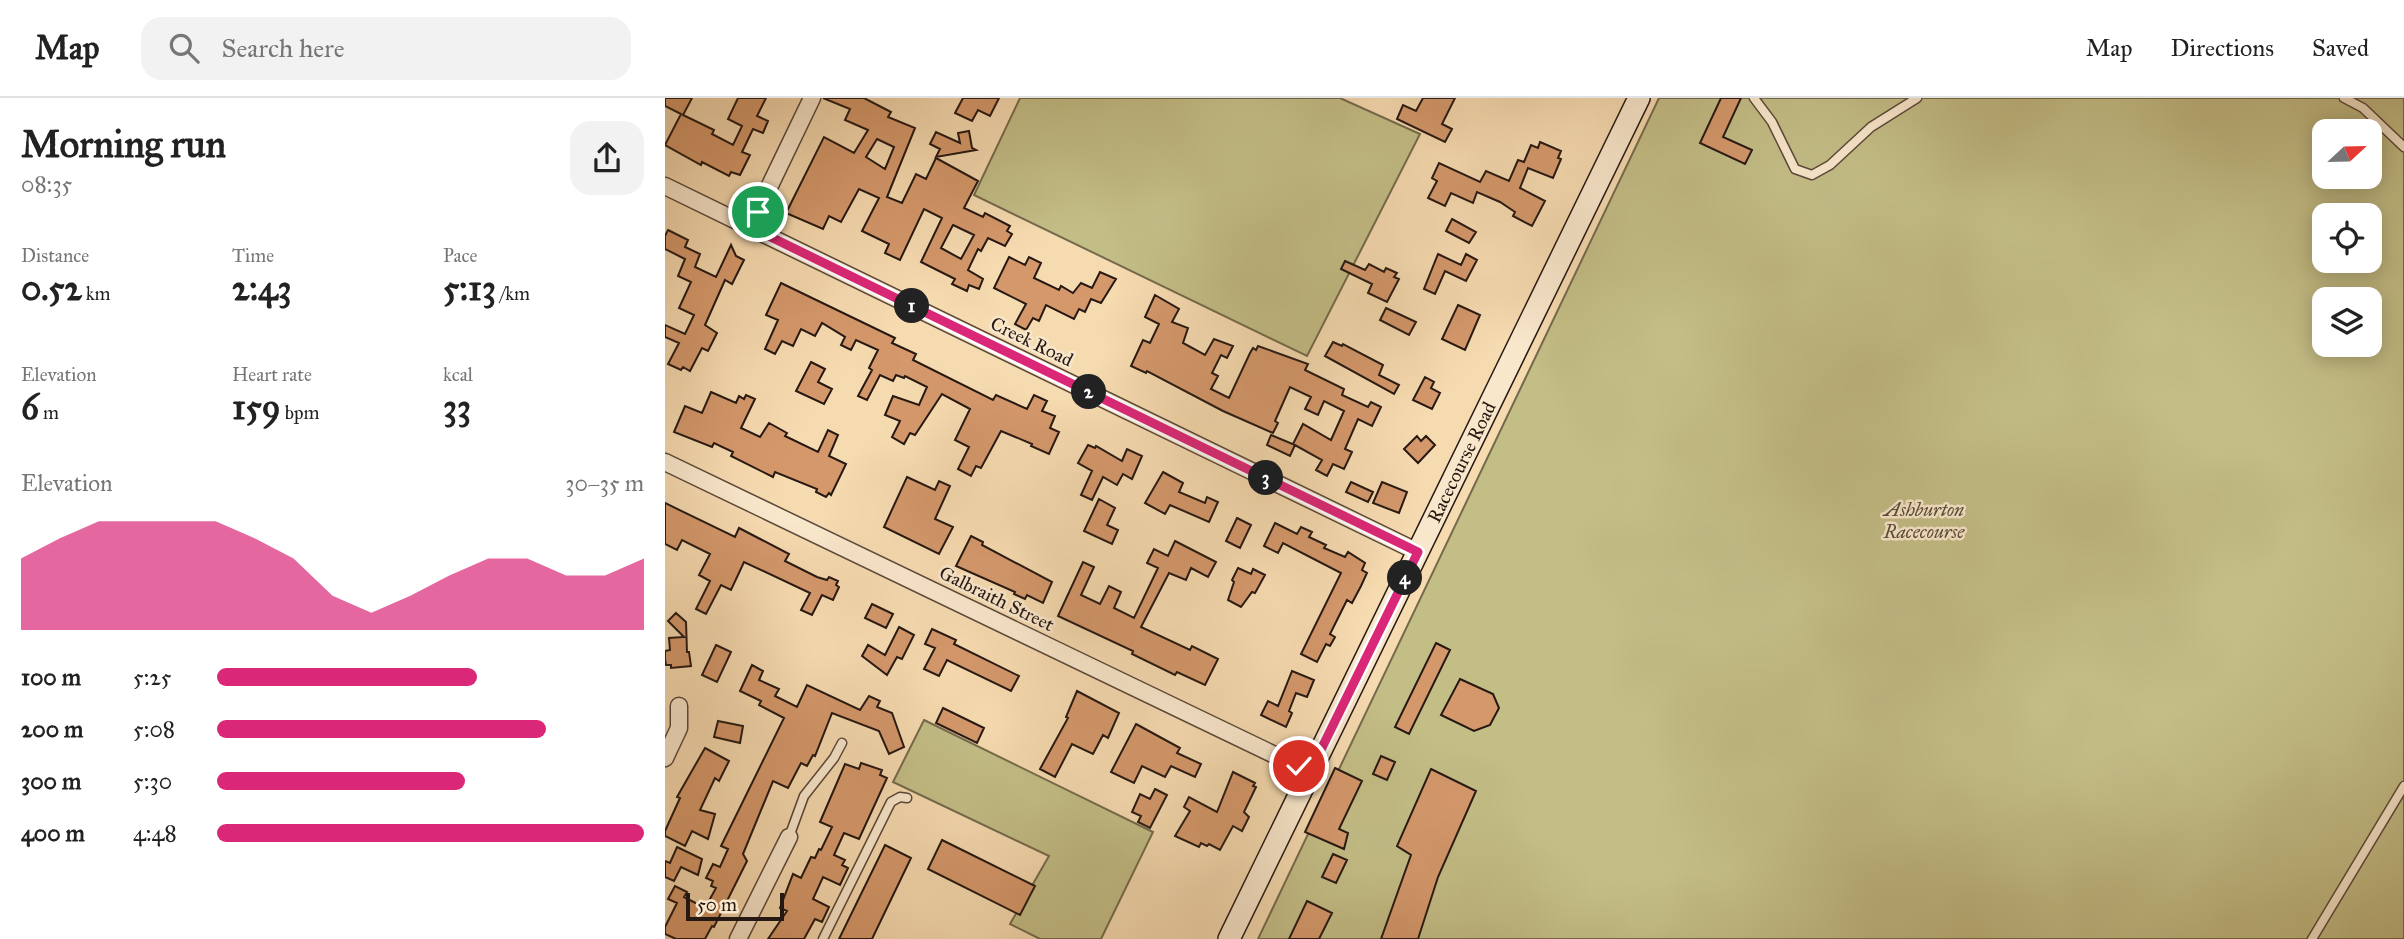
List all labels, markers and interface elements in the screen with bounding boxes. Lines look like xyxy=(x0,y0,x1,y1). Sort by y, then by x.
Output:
search box xyxy=(141,17,631,80)
text: Map xyxy=(35,28,99,68)
icon: search xyxy=(165,29,203,67)
text: Search here xyxy=(221,32,345,64)
text: Map xyxy=(2086,33,2133,63)
text: Directions xyxy=(2171,33,2274,63)
text: Saved xyxy=(2312,33,2369,63)
north arrow xyxy=(2312,119,2382,189)
map controls xyxy=(2312,119,2382,357)
text: Morning run xyxy=(21,121,226,167)
button: share xyxy=(570,121,644,195)
text: 08:35 xyxy=(21,170,72,198)
pin xyxy=(728,182,788,242)
icon: arrive xyxy=(739,193,777,231)
button: locate xyxy=(2312,203,2382,273)
text: Distance xyxy=(21,244,89,267)
text: Time xyxy=(232,244,274,267)
text: Pace xyxy=(443,244,477,267)
text: 0.52 xyxy=(21,267,82,310)
text: 2:43 xyxy=(232,267,292,310)
text: 5:13 xyxy=(443,267,496,310)
text: km xyxy=(82,282,111,305)
text: /km xyxy=(496,282,530,305)
button: layers xyxy=(2312,287,2382,357)
pin: 1 xyxy=(895,288,929,324)
text: 1 xyxy=(908,294,915,317)
street label: Creek Road xyxy=(987,312,1077,372)
text: Elevation xyxy=(21,363,96,386)
text: Heart rate xyxy=(232,363,312,386)
text: kcal xyxy=(443,363,473,386)
pin: 2 xyxy=(1071,374,1107,410)
text: 2 xyxy=(1084,380,1093,403)
text: 6 xyxy=(21,386,39,429)
text: 159 xyxy=(232,386,281,429)
text: 33 xyxy=(443,386,471,429)
street label: Racecourse Road xyxy=(1422,398,1501,526)
text: m xyxy=(39,401,59,424)
text: bpm xyxy=(281,401,319,424)
pin: 3 xyxy=(1249,460,1283,496)
text: 3 xyxy=(1262,466,1269,489)
text: Elevation xyxy=(21,469,112,497)
text: 30–35 m xyxy=(565,469,644,497)
park label: Ashburton Racecourse xyxy=(1882,498,1965,543)
pin: 4 xyxy=(1387,560,1423,596)
street label: Galbraith Street xyxy=(936,561,1058,636)
text: 4 xyxy=(1399,566,1410,589)
text: 100 m xyxy=(21,663,81,691)
text: 5:25 xyxy=(133,663,171,691)
text: 200 m xyxy=(21,715,83,743)
text: 5:08 xyxy=(133,715,175,743)
pin xyxy=(1269,736,1329,796)
icon: check xyxy=(1280,747,1318,785)
text: 300 m xyxy=(21,767,81,795)
text: 5:30 xyxy=(133,767,172,795)
text: 400 m xyxy=(21,819,85,847)
text: 4:48 xyxy=(133,819,177,847)
scale bar xyxy=(686,890,784,922)
text: 50 m xyxy=(697,893,737,916)

